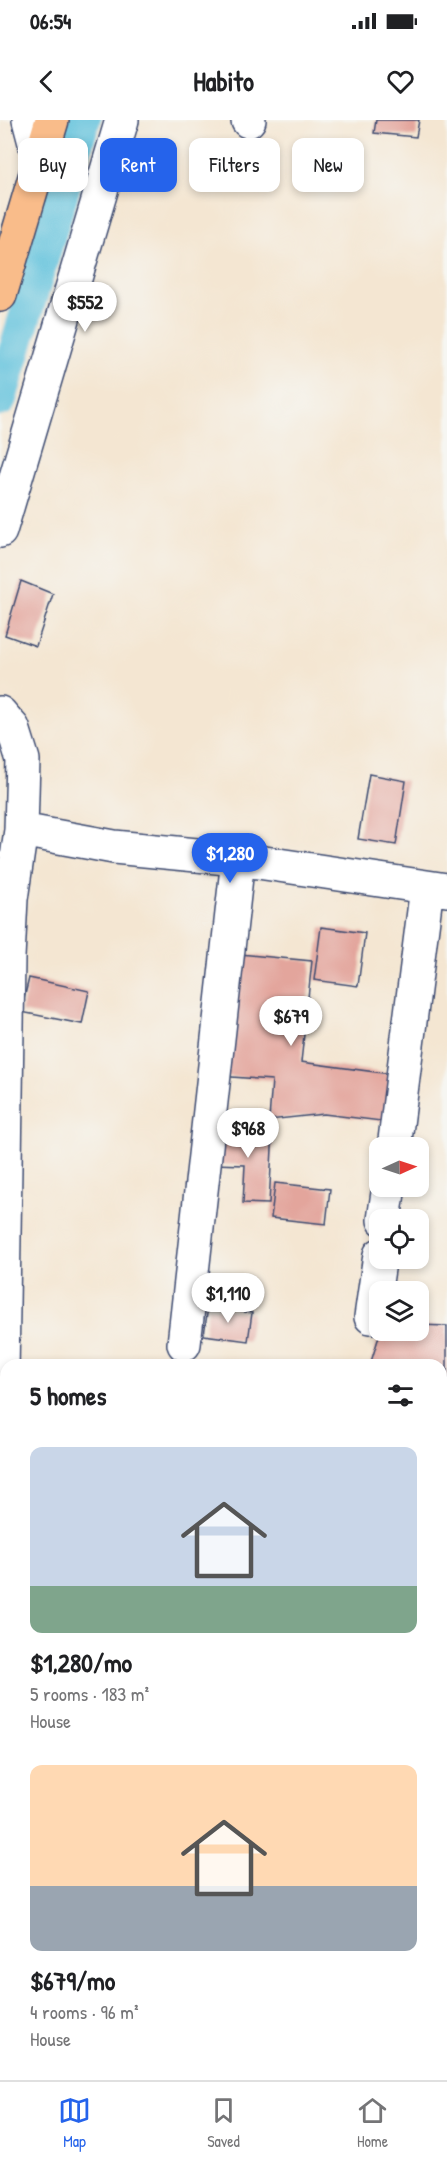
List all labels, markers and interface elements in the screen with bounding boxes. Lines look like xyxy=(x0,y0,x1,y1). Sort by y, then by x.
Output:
text: 06:54 xyxy=(30,6,71,36)
text: Habito xyxy=(193,63,254,99)
icon: back xyxy=(30,65,63,98)
icon: heart xyxy=(384,65,417,98)
chip: Buy xyxy=(18,138,88,192)
chip: Rent xyxy=(100,138,177,192)
chip: Filters xyxy=(189,138,280,192)
chip: New xyxy=(292,138,364,192)
pin: $552 xyxy=(49,282,121,333)
text: $552 xyxy=(67,288,103,315)
pin: $1,280 xyxy=(181,833,279,884)
text: $1,280 xyxy=(206,839,254,866)
pin: $679 xyxy=(255,996,327,1047)
text: $679 xyxy=(273,1002,309,1029)
pin: $968 xyxy=(212,1108,284,1159)
text: $968 xyxy=(231,1114,265,1141)
north arrow xyxy=(369,1137,429,1197)
map controls xyxy=(369,1137,429,1341)
button: locate xyxy=(369,1209,429,1269)
pin: $1,110 xyxy=(179,1273,277,1324)
text: $1,110 xyxy=(206,1279,250,1306)
button: layers xyxy=(369,1281,429,1341)
text: 5 homes xyxy=(30,1378,106,1413)
icon: filters xyxy=(384,1379,417,1412)
icon: home xyxy=(170,1486,278,1594)
text: $1,280/mo xyxy=(30,1645,132,1680)
text: 5 rooms · 183 m² xyxy=(30,1680,149,1707)
text: House xyxy=(30,1707,71,1734)
icon: home xyxy=(170,1804,278,1912)
text: $679/mo xyxy=(30,1963,115,1998)
text: 4 rooms · 96 m² xyxy=(30,1998,139,2025)
text: House xyxy=(30,2025,71,2052)
tab: Map xyxy=(58,2094,91,2152)
tab: Saved xyxy=(207,2094,240,2152)
tab: Home xyxy=(356,2094,389,2152)

